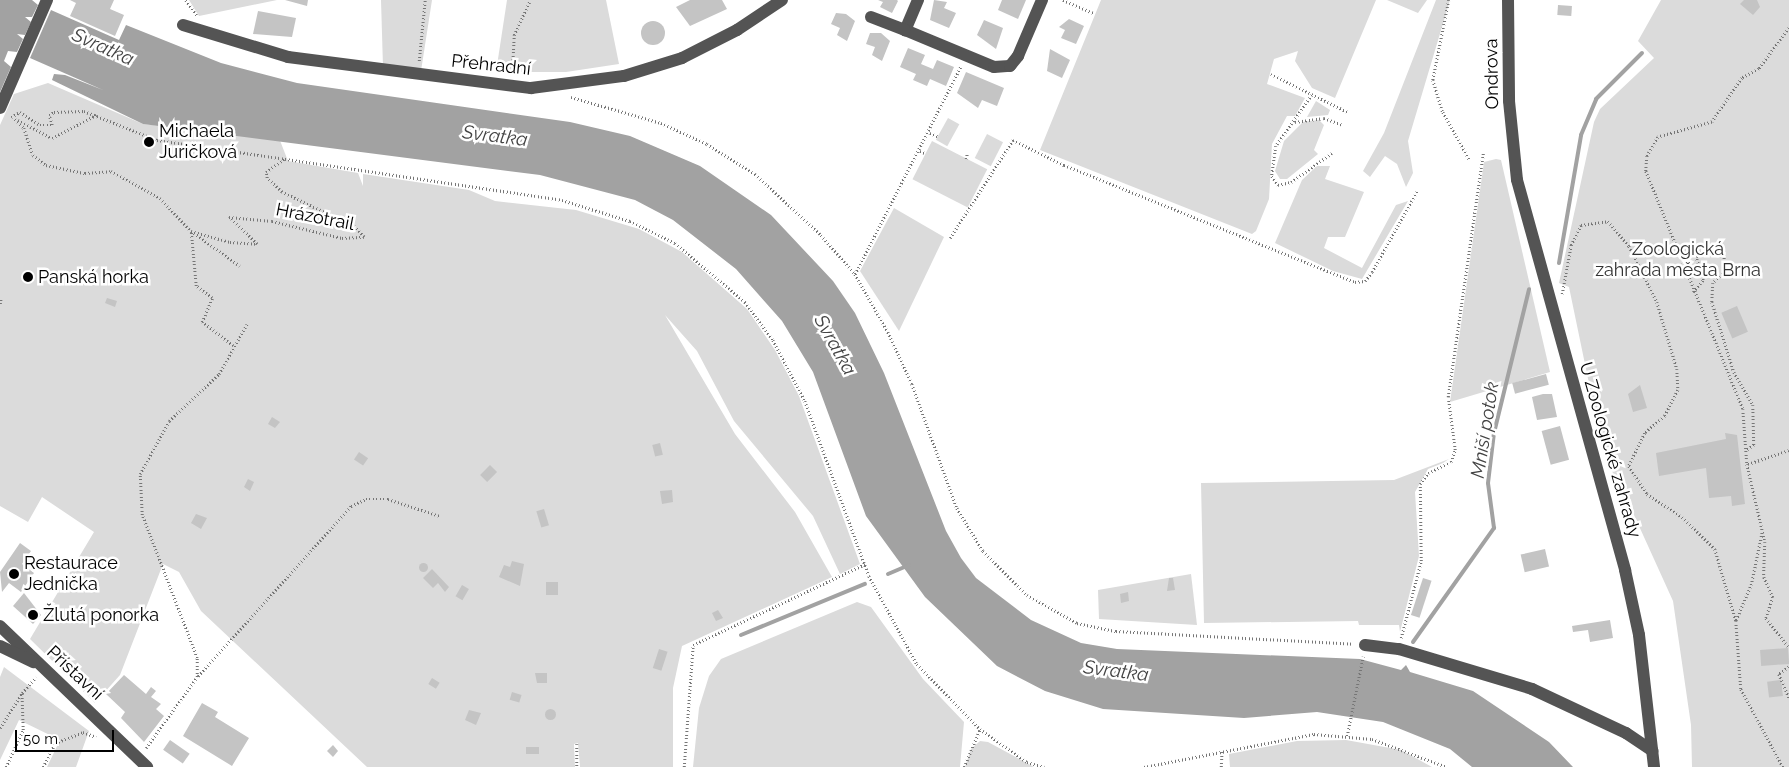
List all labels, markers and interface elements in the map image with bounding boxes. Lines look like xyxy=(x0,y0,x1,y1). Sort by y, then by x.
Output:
water label: Svratka xyxy=(69,23,137,71)
street label: Ondrova xyxy=(1481,38,1503,110)
street label: Přehradní xyxy=(450,50,532,80)
place label: Michaela Juričková xyxy=(159,121,237,163)
water label: Svratka xyxy=(461,121,529,151)
marker: Michaela Juričková xyxy=(143,136,155,148)
street label: Hrázotrail xyxy=(274,199,356,235)
park label: Zoologická zahrada města Brna xyxy=(1595,239,1761,282)
place label: Panská horka xyxy=(38,266,149,288)
marker: Panská horka xyxy=(22,271,34,283)
water label: Svratka xyxy=(809,311,861,379)
street label: U Zoologické zahrady xyxy=(1575,360,1645,540)
water label: Mniší potok xyxy=(1466,380,1504,480)
place label: Restaurace Jednička xyxy=(24,553,118,596)
marker: Restaurace Jednička xyxy=(8,568,20,580)
place label: Žlutá ponorka xyxy=(43,604,159,626)
marker: Žlutá ponorka xyxy=(27,609,39,621)
street label: Přístavní xyxy=(42,641,108,705)
water label: Svratka xyxy=(1082,656,1150,686)
scale bar xyxy=(18,720,116,752)
text: 50 m xyxy=(23,730,58,748)

